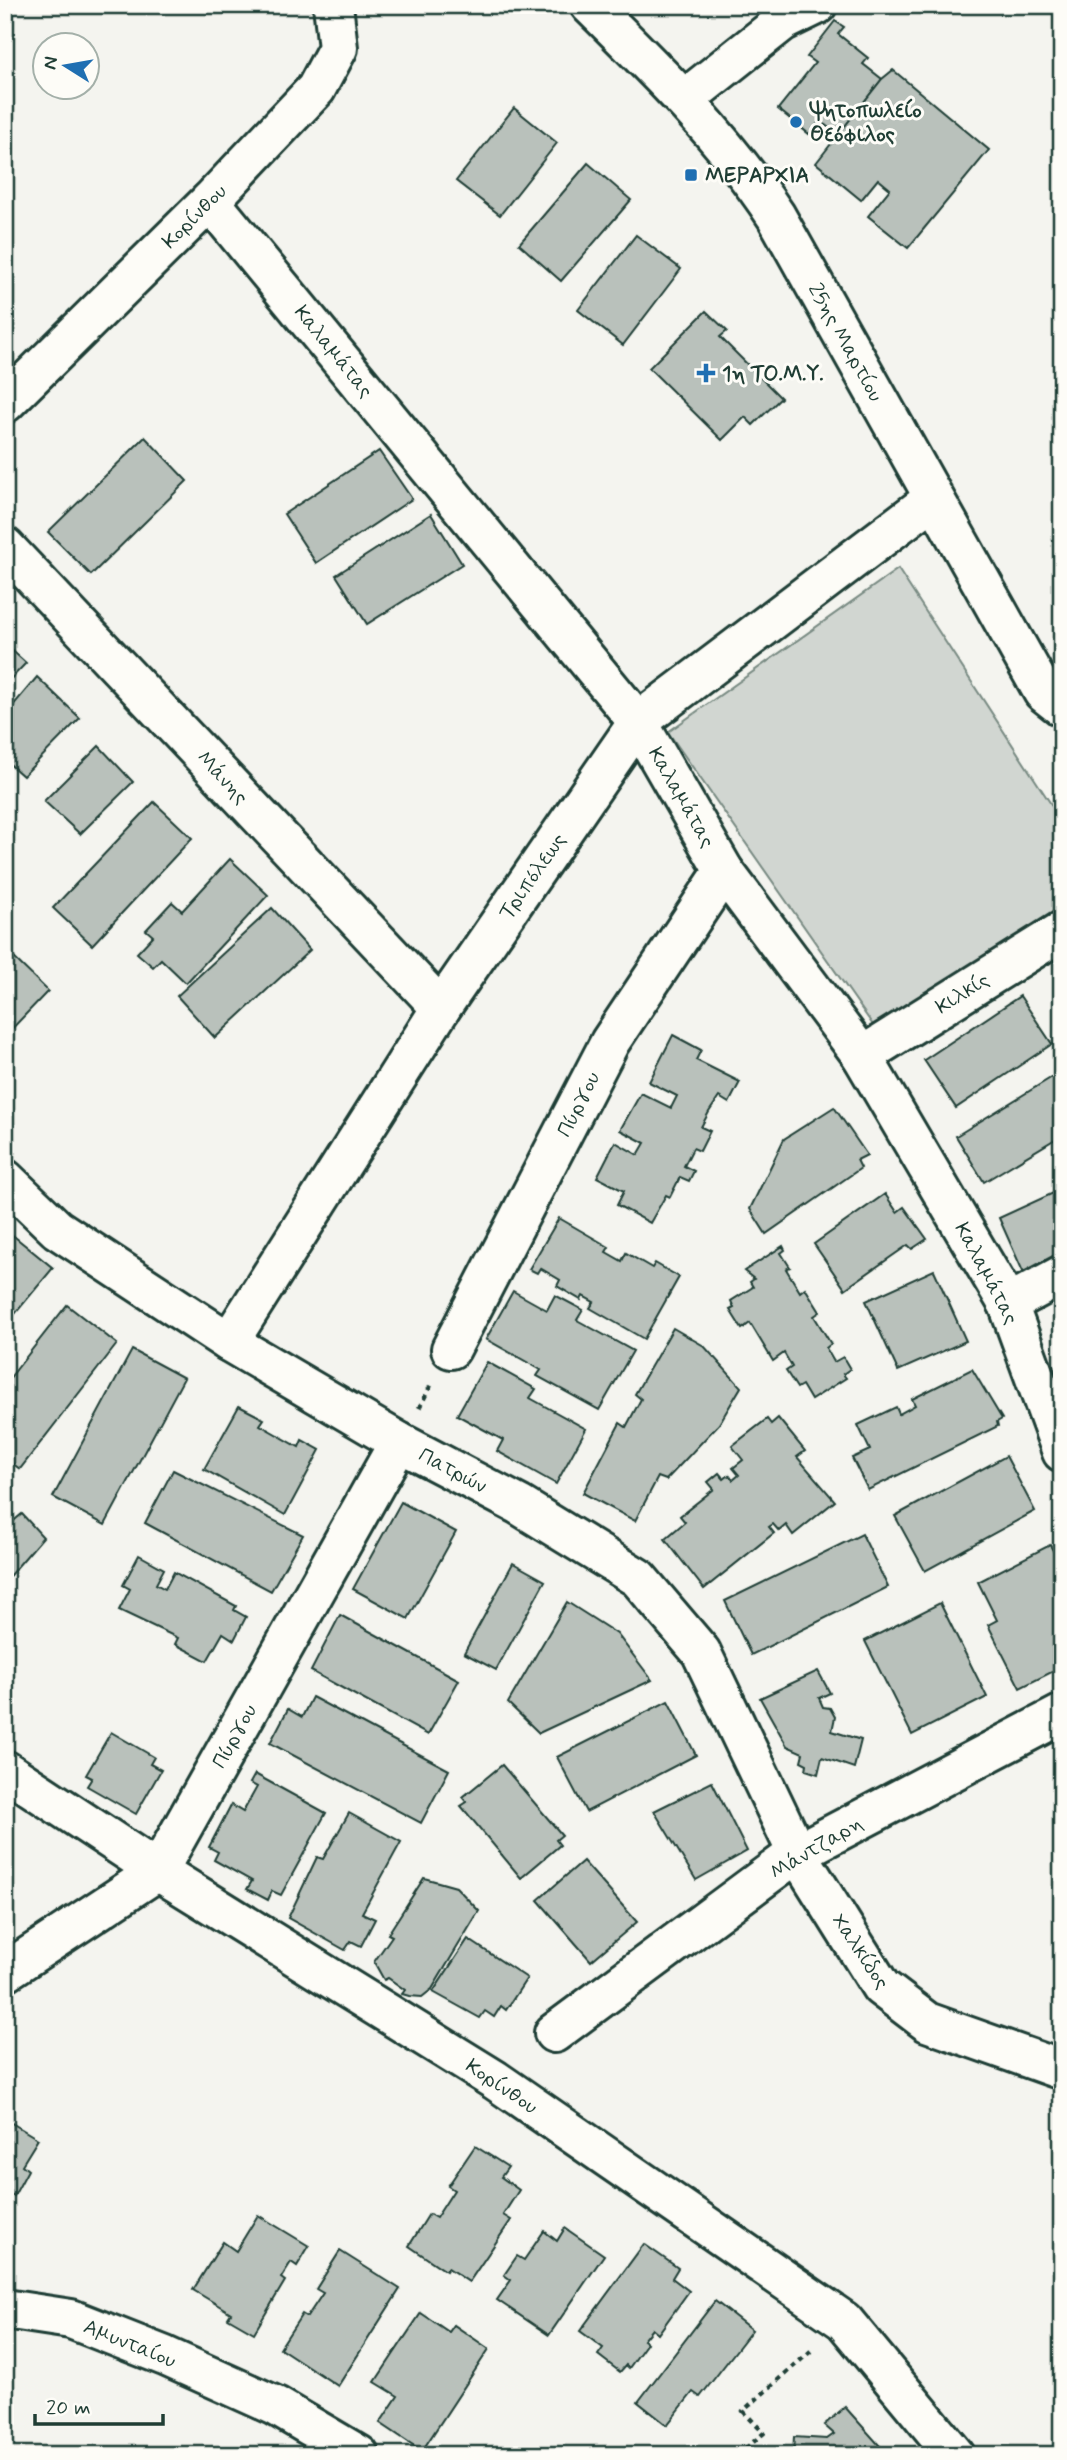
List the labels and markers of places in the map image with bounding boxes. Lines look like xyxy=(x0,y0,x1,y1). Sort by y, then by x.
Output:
place label: Ψητοπωλείο Θεόφιλος xyxy=(809,97,922,149)
marker: Ψητοπωλείο Θεόφιλος xyxy=(788,114,804,130)
place label: ΜΕΡΑΡΧΙΑ xyxy=(705,162,809,190)
marker: ΜΕΡΑΡΧΙΑ xyxy=(683,167,699,183)
place label: 1η ΤΟ.Μ.Υ. xyxy=(722,360,824,388)
marker: 1η ΤΟ.Μ.Υ. xyxy=(696,363,716,383)

